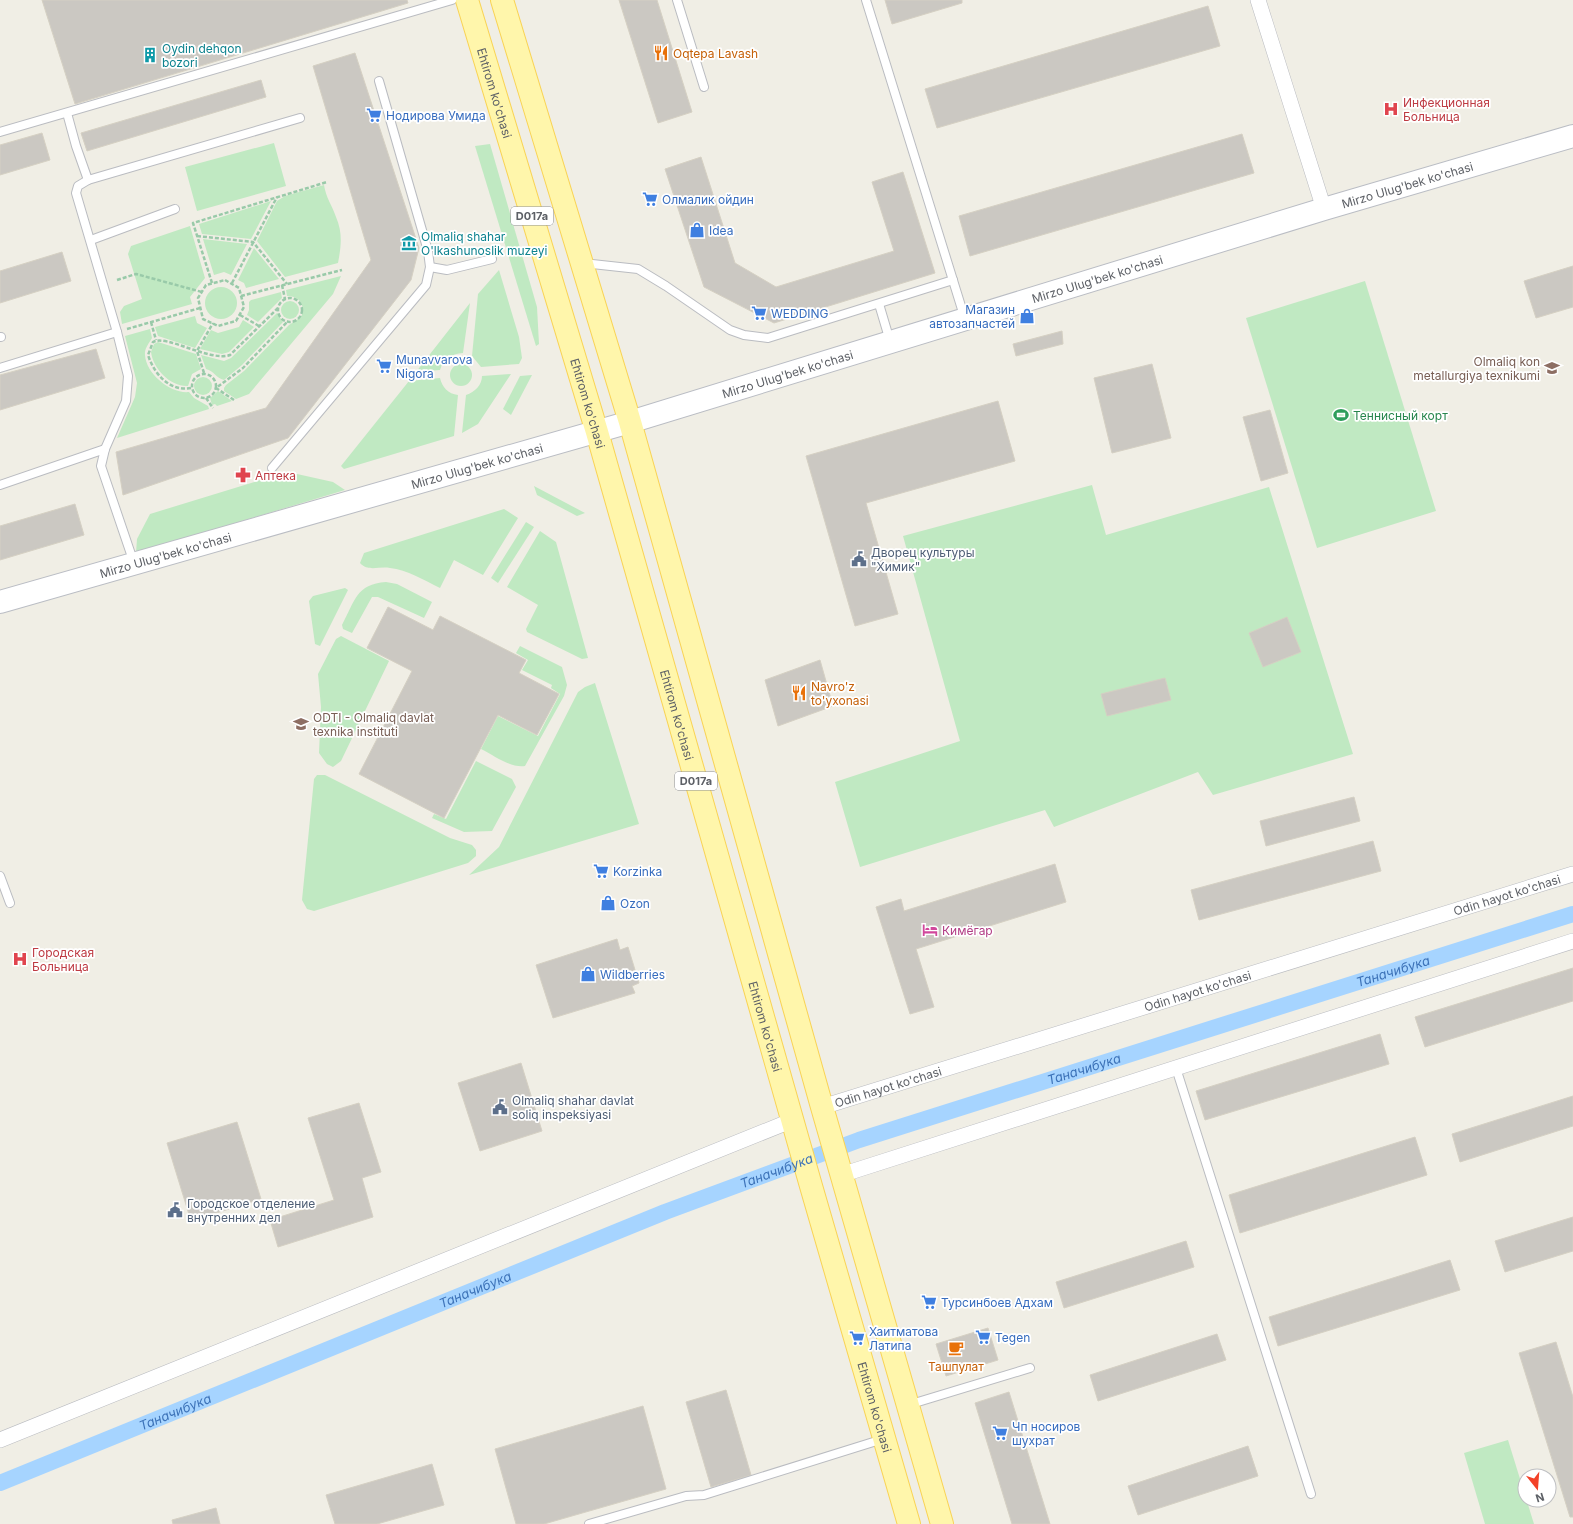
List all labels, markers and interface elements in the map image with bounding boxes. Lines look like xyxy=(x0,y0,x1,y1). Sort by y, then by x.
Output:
place label: Oydin dehqon bozori xyxy=(162,41,241,70)
restaurant icon: Oqtepa Lavash xyxy=(652,44,670,62)
building icon: Oydin dehqon bozori xyxy=(141,46,159,64)
street label: Ehtirom ko'chasi xyxy=(474,46,516,140)
place label: Oqtepa Lavash xyxy=(673,46,758,61)
place label: Инфекционная Больница xyxy=(1403,95,1490,124)
hospital icon: Инфекционная Больница xyxy=(1382,100,1400,118)
supermarket icon: Нодирова Умида xyxy=(365,106,383,124)
place label: Нодирова Умида xyxy=(386,108,486,123)
street label: Mirzo Ulug'bek ko'chasi xyxy=(1340,158,1475,211)
supermarket icon: Олмалик ойдин xyxy=(641,190,659,208)
place label: Олмалик ойдин xyxy=(662,192,754,207)
road number: D017a xyxy=(511,207,553,225)
shop icon: Idea xyxy=(688,221,706,239)
place label: Idea xyxy=(709,223,733,238)
place label: Olmaliq shahar O'lkashunoslik muzeyi xyxy=(421,229,547,258)
museum icon: Olmaliq shahar O'lkashunoslik muzeyi xyxy=(400,234,418,252)
street label: Mirzo Ulug'bek ko'chasi xyxy=(1030,251,1165,306)
place label: Магазин автозапчастей xyxy=(929,302,1015,331)
supermarket icon: WEDDING xyxy=(750,304,768,322)
place label: WEDDING xyxy=(771,306,829,321)
shop icon: Магазин автозапчастей xyxy=(1018,307,1036,325)
street label: Mirzo Ulug'bek ko'chasi xyxy=(720,346,855,401)
place label: Munavvarova Nigora xyxy=(396,352,472,381)
place label: Olmaliq kon metallurgiya texnikumi xyxy=(1413,354,1540,383)
street label: Ehtirom ko'chasi xyxy=(568,356,609,450)
supermarket icon: Munavvarova Nigora xyxy=(375,357,393,375)
school or university icon: Olmaliq kon metallurgiya texnikumi xyxy=(1543,359,1561,377)
sports icon: Теннисный корт xyxy=(1332,406,1350,424)
place label: Теннисный корт xyxy=(1353,408,1448,423)
street label: Mirzo Ulug'bek ko'chasi xyxy=(409,440,545,492)
pharmacy icon: Аптека xyxy=(234,466,252,484)
place label: Аптека xyxy=(255,468,296,483)
street label: Mirzo Ulug'bek ko'chasi xyxy=(98,529,233,581)
place label: Дворец культуры "Химик" xyxy=(871,545,974,574)
public building icon: Дворец культуры "Химик" xyxy=(850,550,868,568)
street label: Ehtirom ko'chasi xyxy=(657,668,697,762)
place label: Navro'z to'yxonasi xyxy=(811,679,869,708)
restaurant icon: Navro'z to'yxonasi xyxy=(790,684,808,702)
place label: ODTI - Olmaliq davlat texnika instituti xyxy=(313,710,434,739)
school or university icon: ODTI - Olmaliq davlat texnika instituti xyxy=(292,715,310,733)
road number: D017a xyxy=(675,772,717,790)
supermarket icon: Korzinka xyxy=(592,862,610,880)
place label: Korzinka xyxy=(613,864,662,879)
street label: Odin hayot ko'chasi xyxy=(1451,871,1562,918)
shop icon: Ozon xyxy=(599,894,617,912)
place label: Ozon xyxy=(620,896,650,911)
hotel icon: Кимёгар xyxy=(921,921,939,939)
place label: Кимёгар xyxy=(942,923,993,938)
place label: Городская Больница xyxy=(32,945,94,974)
hospital icon: Городская Больница xyxy=(11,950,29,968)
water label: Таначибука xyxy=(1354,952,1432,990)
shop icon: Wildberries xyxy=(579,965,597,983)
place label: Wildberries xyxy=(600,967,665,982)
street label: Odin hayot ko'chasi xyxy=(1142,967,1253,1014)
street label: Ehtirom ko'chasi xyxy=(746,979,786,1073)
water label: Таначибука xyxy=(1045,1050,1123,1088)
street label: Odin hayot ko'chasi xyxy=(832,1063,943,1110)
place label: Olmaliq shahar davlat soliq inspeksiyasi xyxy=(512,1093,634,1122)
public building icon: Olmaliq shahar davlat soliq inspeksiyasi xyxy=(491,1098,509,1116)
water label: Таначибука xyxy=(738,1150,815,1191)
place label: Городское отделение внутренних дел xyxy=(187,1196,315,1225)
public building icon: Городское отделение внутренних дел xyxy=(166,1201,184,1219)
water label: Таначибука xyxy=(437,1268,513,1311)
supermarket icon: Турсинбоев Адхам xyxy=(920,1293,938,1311)
place label: Турсинбоев Адхам xyxy=(941,1295,1053,1310)
place label: Хаитматова Латипа xyxy=(869,1324,938,1353)
supermarket icon: Tegen xyxy=(974,1328,992,1346)
supermarket icon: Хаитматова Латипа xyxy=(848,1329,866,1347)
place label: Tegen xyxy=(995,1330,1030,1345)
cafe icon: Ташпулат xyxy=(947,1339,965,1357)
place label: Ташпулат xyxy=(928,1359,984,1374)
street label: Ehtirom ko'chasi xyxy=(855,1360,895,1454)
water label: Таначибука xyxy=(137,1390,213,1434)
place label: Чп носиров шухрат xyxy=(1012,1419,1081,1448)
supermarket icon: Чп носиров шухрат xyxy=(991,1424,1009,1442)
north arrow xyxy=(1517,1468,1557,1508)
text: N xyxy=(1534,1490,1546,1505)

